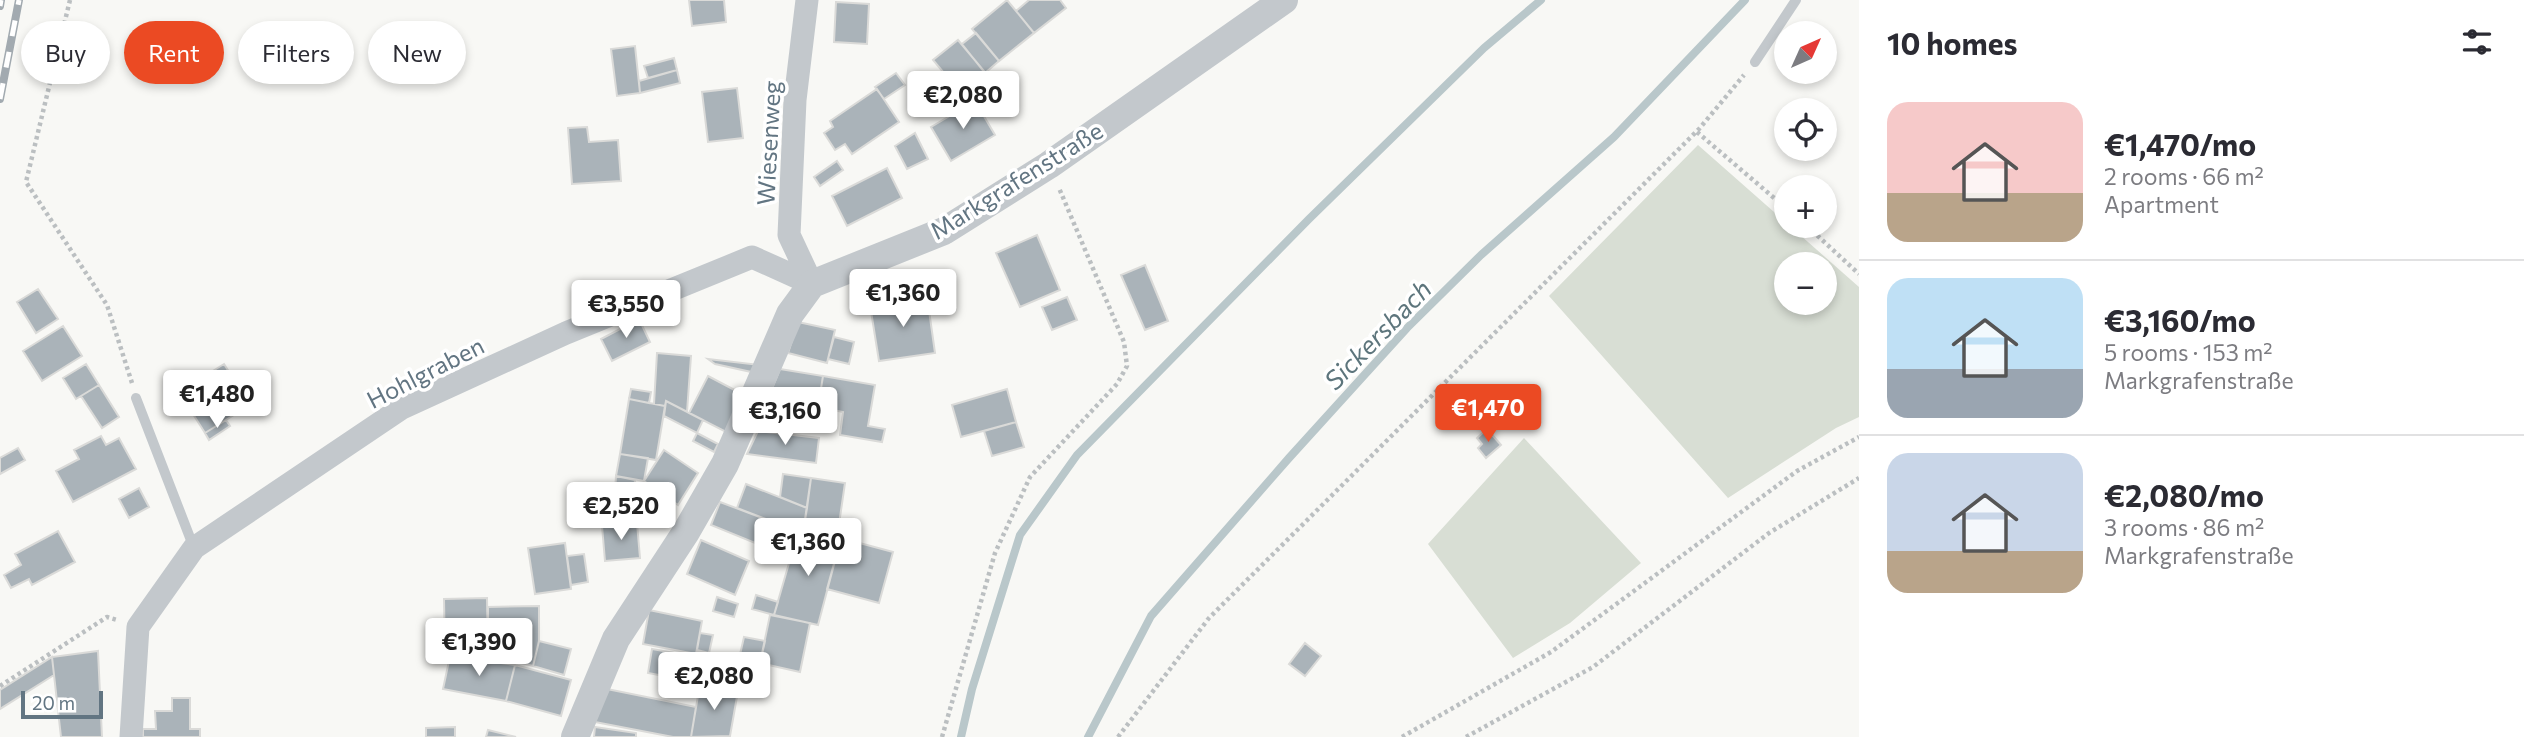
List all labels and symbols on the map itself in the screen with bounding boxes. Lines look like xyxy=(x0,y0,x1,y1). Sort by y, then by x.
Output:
north arrow xyxy=(1774,21,1838,84)
pin: €2,080 xyxy=(906,72,1020,131)
street label: Wiesenweg xyxy=(750,80,786,206)
street label: Markgrafenstraße xyxy=(924,115,1108,245)
pin: €1,360 xyxy=(846,270,960,329)
water label: Sickersbach xyxy=(1317,273,1437,395)
pin: €3,550 xyxy=(569,280,683,340)
street label: Hohlgraben xyxy=(362,330,488,414)
pin: €1,480 xyxy=(160,370,274,430)
pin: €1,470 xyxy=(1431,384,1545,444)
pin: €3,160 xyxy=(728,388,842,447)
pin: €2,520 xyxy=(564,482,678,542)
pin: €1,360 xyxy=(751,518,865,578)
pin: €1,390 xyxy=(422,618,536,678)
pin: €2,080 xyxy=(657,652,771,712)
scale bar xyxy=(21,688,103,720)

